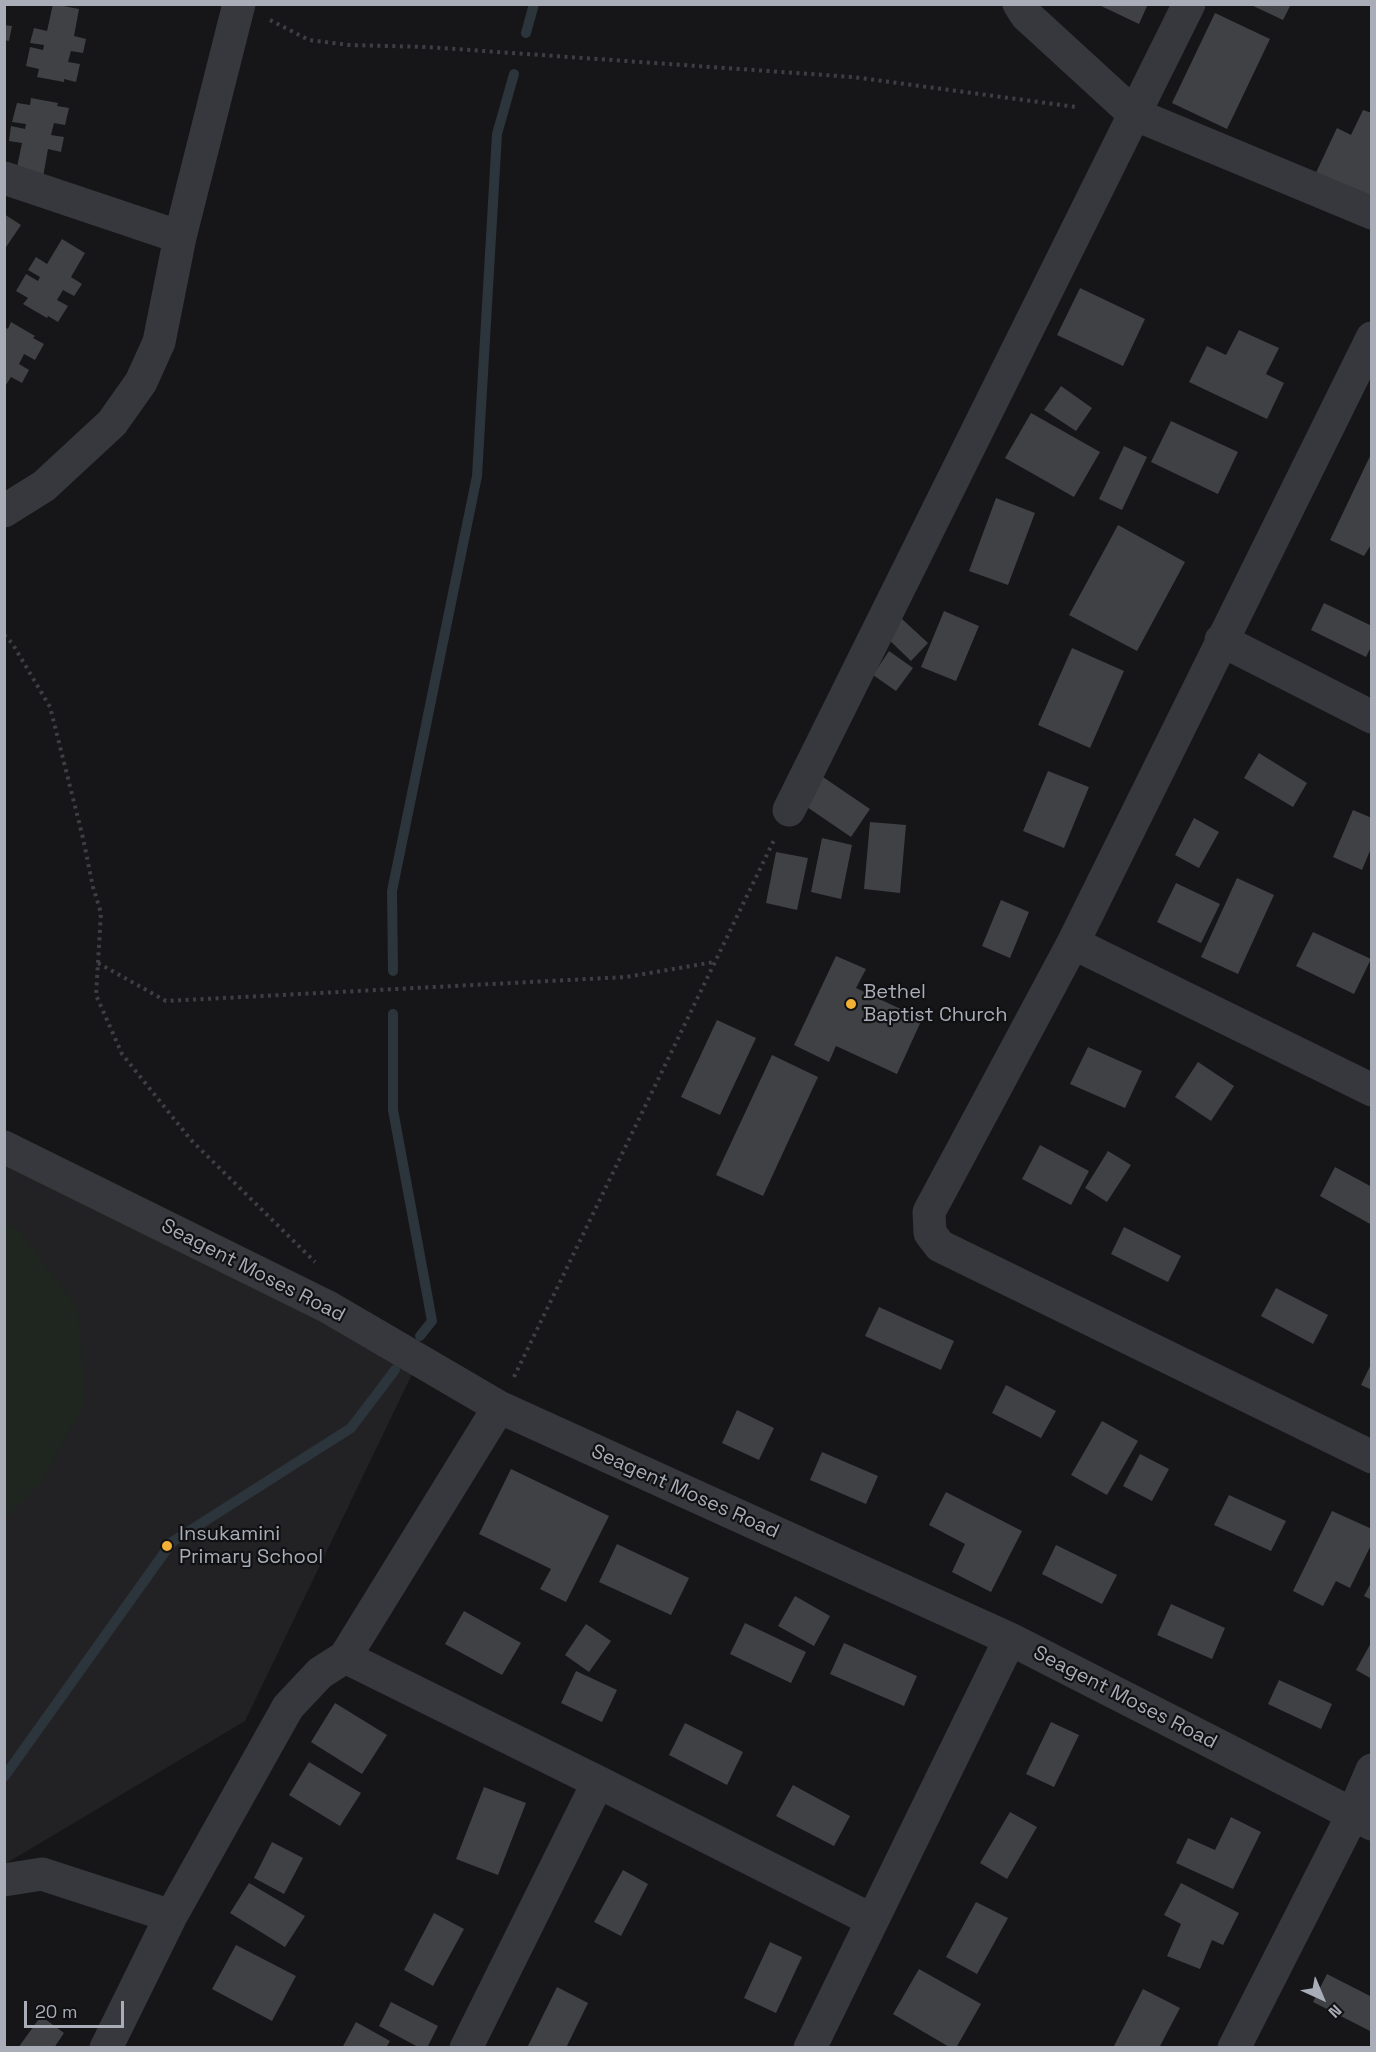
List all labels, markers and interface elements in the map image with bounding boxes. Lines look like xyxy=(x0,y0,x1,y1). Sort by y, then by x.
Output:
place label: Bethel Baptist Church xyxy=(863,981,1008,1028)
marker: Bethel Baptist Church xyxy=(844,997,858,1011)
street label: Seagent Moses Road xyxy=(157,1214,349,1328)
street label: Seagent Moses Road xyxy=(587,1440,783,1544)
place label: Insukamini Primary School xyxy=(179,1523,323,1570)
marker: Insukamini Primary School xyxy=(160,1539,174,1553)
street label: Seagent Moses Road xyxy=(1029,1641,1221,1755)
north arrow xyxy=(1292,1968,1352,2028)
scale bar xyxy=(27,1989,128,2027)
text: 20 m xyxy=(35,2000,78,2023)
text: N xyxy=(1324,2000,1346,2023)

